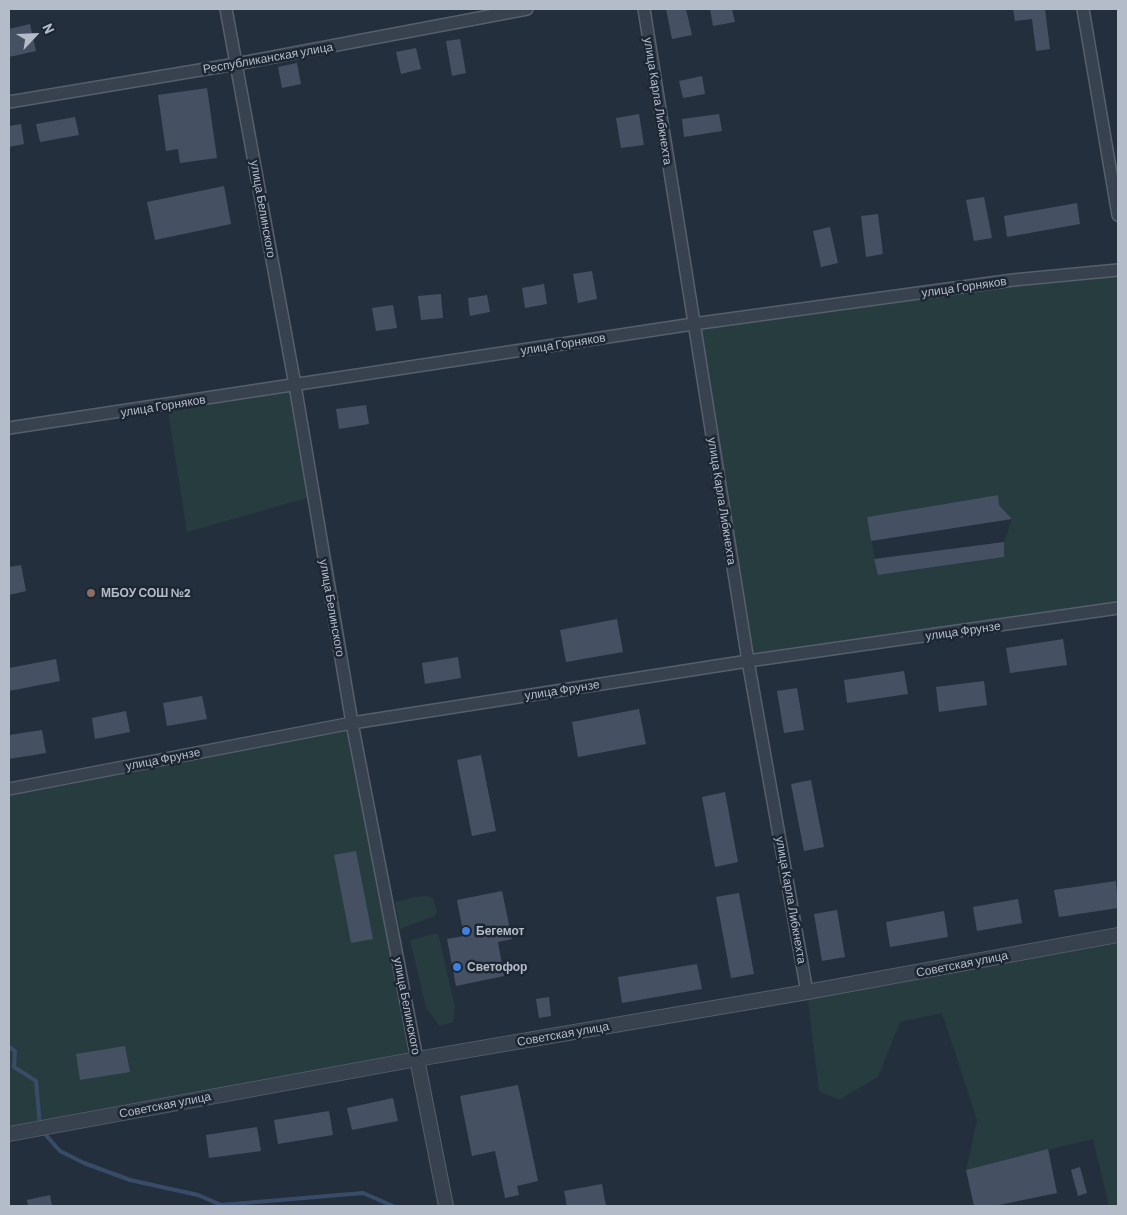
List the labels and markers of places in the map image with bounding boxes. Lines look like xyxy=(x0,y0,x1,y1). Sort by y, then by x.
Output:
place label: МБОУ СОШ №2 xyxy=(101,586,191,600)
marker: МБОУ СОШ №2 xyxy=(85,587,97,599)
place label: Бегемот xyxy=(476,924,524,938)
marker: Бегемот xyxy=(460,925,472,937)
place label: Светофор xyxy=(467,960,527,974)
marker: Светофор xyxy=(451,961,463,973)

